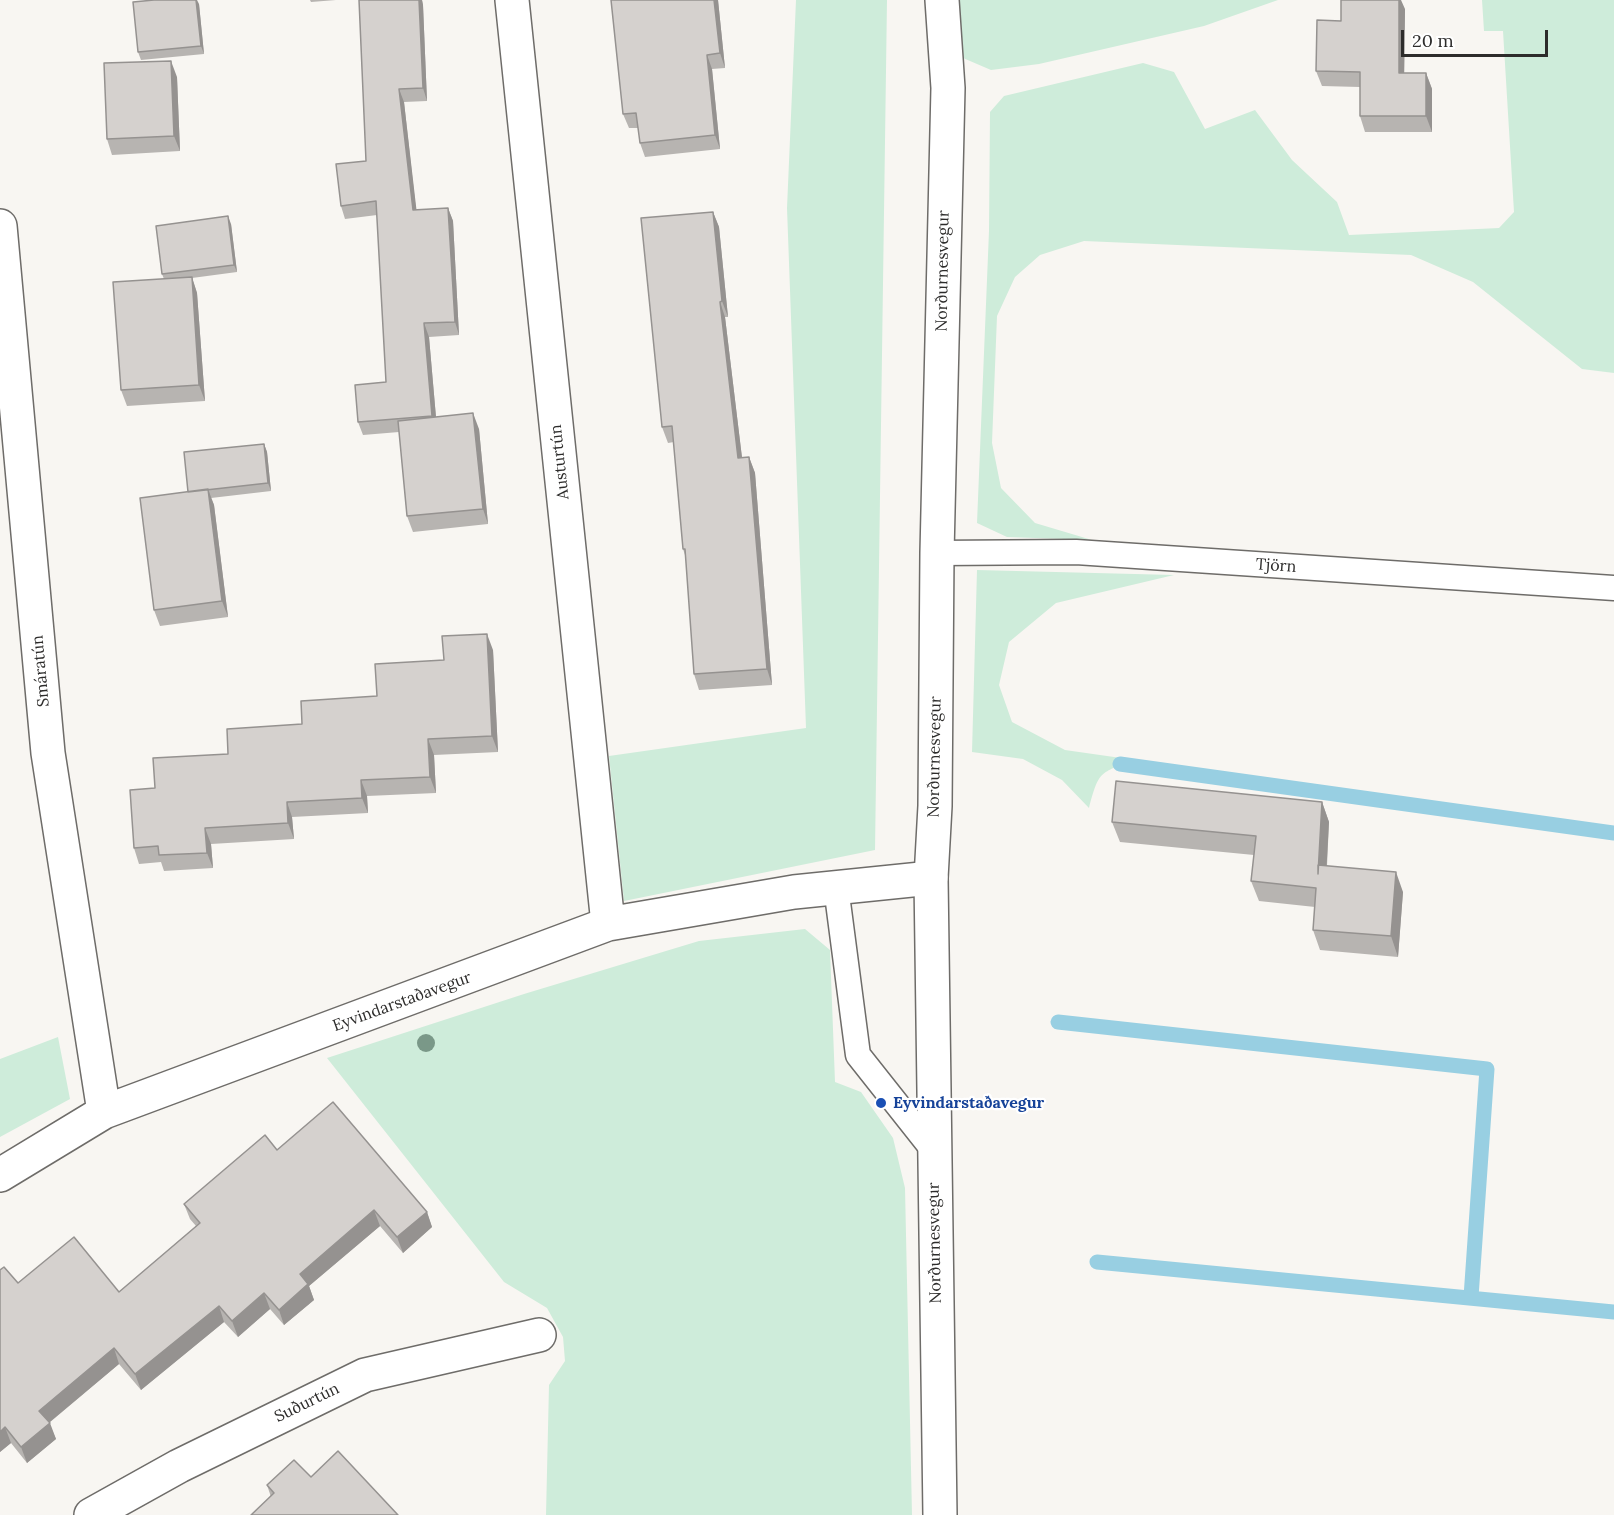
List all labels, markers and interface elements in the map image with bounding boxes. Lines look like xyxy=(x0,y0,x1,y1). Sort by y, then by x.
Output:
scale bar xyxy=(1404,18,1551,56)
text: 20 m xyxy=(1412,29,1454,52)
street label: Norðurnesvegur xyxy=(932,210,954,332)
street label: Austurtún xyxy=(547,424,573,500)
street label: Tjörn xyxy=(1255,555,1297,577)
street label: Smáratún xyxy=(28,634,54,708)
street label: Norðurnesvegur xyxy=(924,696,946,818)
street label: Eyvindarstaðavegur xyxy=(330,968,474,1036)
place label: Eyvindarstaðavegur xyxy=(893,1093,1044,1113)
marker: Eyvindarstaðavegur xyxy=(874,1096,888,1110)
street label: Norðurnesvegur xyxy=(924,1182,946,1304)
street label: Suðurtún xyxy=(272,1379,342,1427)

